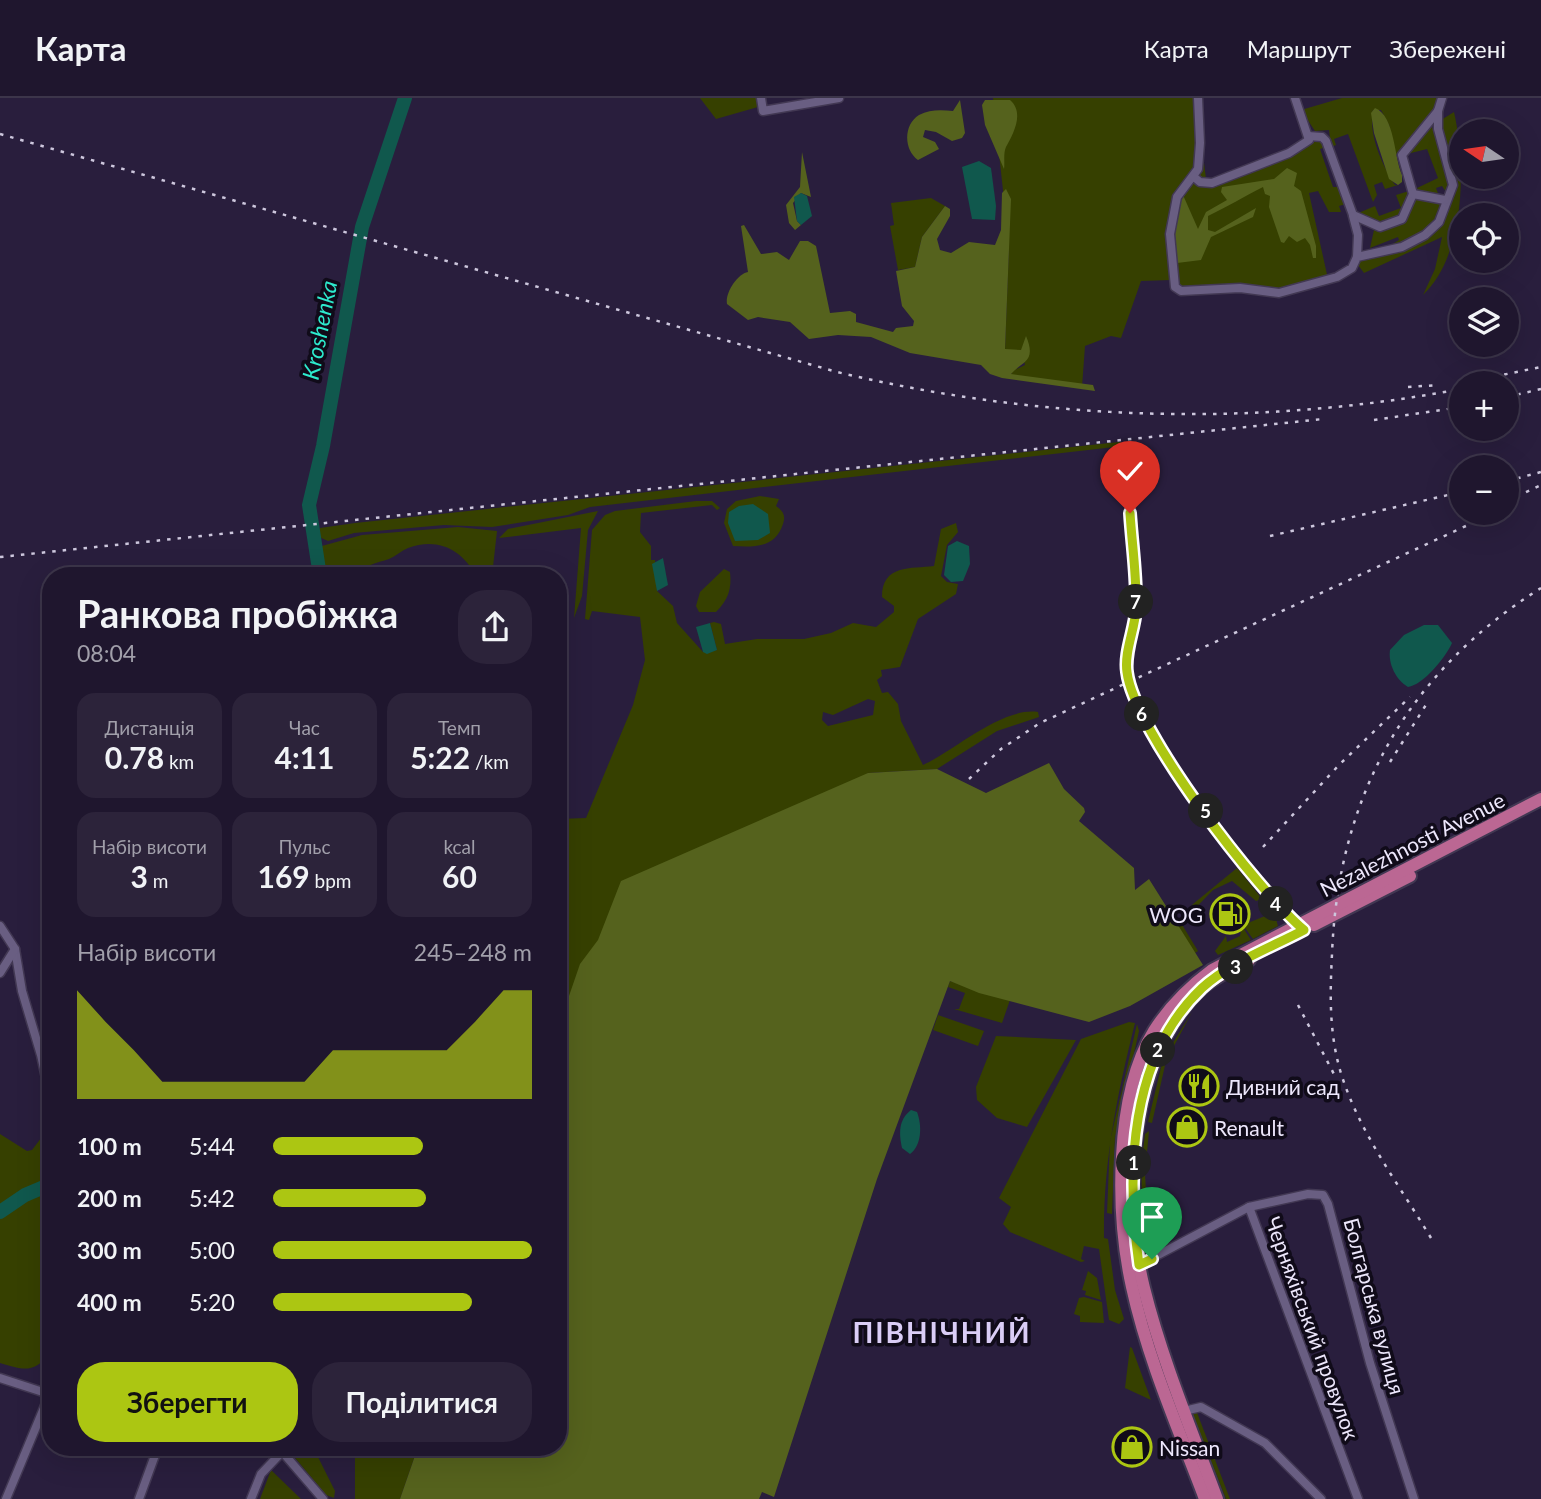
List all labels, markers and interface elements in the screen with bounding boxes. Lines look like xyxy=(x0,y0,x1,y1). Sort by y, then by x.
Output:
text: Карта xyxy=(35,28,126,68)
text: Карта xyxy=(1144,34,1209,63)
text: Маршрут xyxy=(1247,34,1351,63)
text: Збережені xyxy=(1389,34,1506,63)
north arrow xyxy=(1449,119,1519,189)
map controls xyxy=(1449,119,1519,525)
button: locate xyxy=(1449,203,1519,273)
water label: Kroshenka xyxy=(296,278,342,382)
button: layers xyxy=(1449,287,1519,357)
button: + xyxy=(1449,371,1519,441)
pin xyxy=(1100,441,1160,513)
icon: check xyxy=(1111,452,1149,490)
button: − xyxy=(1449,455,1519,525)
pin: 7 xyxy=(1118,584,1154,620)
text: Ранкова пробіжка xyxy=(77,590,398,636)
button: share xyxy=(458,590,532,664)
text: 7 xyxy=(1130,590,1141,613)
text: 08:04 xyxy=(77,639,136,667)
pin: 6 xyxy=(1124,696,1160,732)
text: 6 xyxy=(1136,702,1147,725)
text: Дистанція xyxy=(105,716,194,739)
text: Час xyxy=(289,716,320,739)
text: Темп xyxy=(438,716,481,739)
text: 0.78 xyxy=(105,739,164,775)
text: 4:11 xyxy=(275,739,334,775)
text: 5:22 xyxy=(410,739,470,775)
text: km xyxy=(164,750,194,773)
text: /km xyxy=(470,750,509,773)
street label: Nezalezhnosti Avenue xyxy=(1316,787,1508,901)
pin: 5 xyxy=(1188,794,1224,828)
text: 5 xyxy=(1200,799,1211,822)
text: Набір висоти xyxy=(92,835,207,858)
text: Пульс xyxy=(279,835,330,858)
text: kcal xyxy=(443,835,476,858)
text: 3 xyxy=(131,858,148,894)
text: 169 xyxy=(258,858,310,894)
text: 60 xyxy=(442,858,477,894)
text: m xyxy=(148,869,168,892)
text: bpm xyxy=(310,869,351,892)
pin: 4 xyxy=(1258,886,1294,922)
text: 4 xyxy=(1270,892,1281,915)
fuel station icon: WOG xyxy=(1209,893,1251,935)
place label: WOG xyxy=(1149,902,1203,927)
text: Набір висоти xyxy=(77,938,216,966)
text: 245–248 m xyxy=(414,938,532,966)
pin: 3 xyxy=(1218,950,1254,984)
text: 3 xyxy=(1230,955,1241,978)
pin: 2 xyxy=(1140,1032,1176,1068)
text: 2 xyxy=(1152,1038,1163,1061)
restaurant icon: Дивний сад xyxy=(1178,1065,1220,1107)
place label: Дивний сад xyxy=(1226,1074,1340,1099)
shop icon: Renault xyxy=(1166,1106,1208,1148)
place label: Renault xyxy=(1214,1115,1284,1140)
text: 100 m xyxy=(77,1132,142,1160)
text: 5:44 xyxy=(189,1132,235,1160)
pin: 1 xyxy=(1116,1146,1152,1180)
text: 1 xyxy=(1128,1151,1139,1174)
text: 200 m xyxy=(77,1184,142,1212)
text: 5:42 xyxy=(189,1184,235,1212)
pin xyxy=(1122,1187,1182,1259)
icon: arrive xyxy=(1133,1198,1171,1236)
street label: Черняхівський провулок xyxy=(1261,1213,1365,1443)
street label: Болгарська вулиця xyxy=(1339,1215,1411,1397)
text: 300 m xyxy=(77,1236,142,1264)
text: 5:00 xyxy=(189,1236,235,1264)
text: 400 m xyxy=(77,1288,142,1316)
text: 5:20 xyxy=(189,1288,235,1316)
district label: ПІВНІЧНИЙ xyxy=(852,1315,1032,1349)
button: Зберегти xyxy=(77,1362,298,1442)
button: Поділитися xyxy=(312,1362,532,1442)
shop icon: Nissan xyxy=(1111,1426,1153,1468)
place label: Nissan xyxy=(1159,1435,1220,1460)

